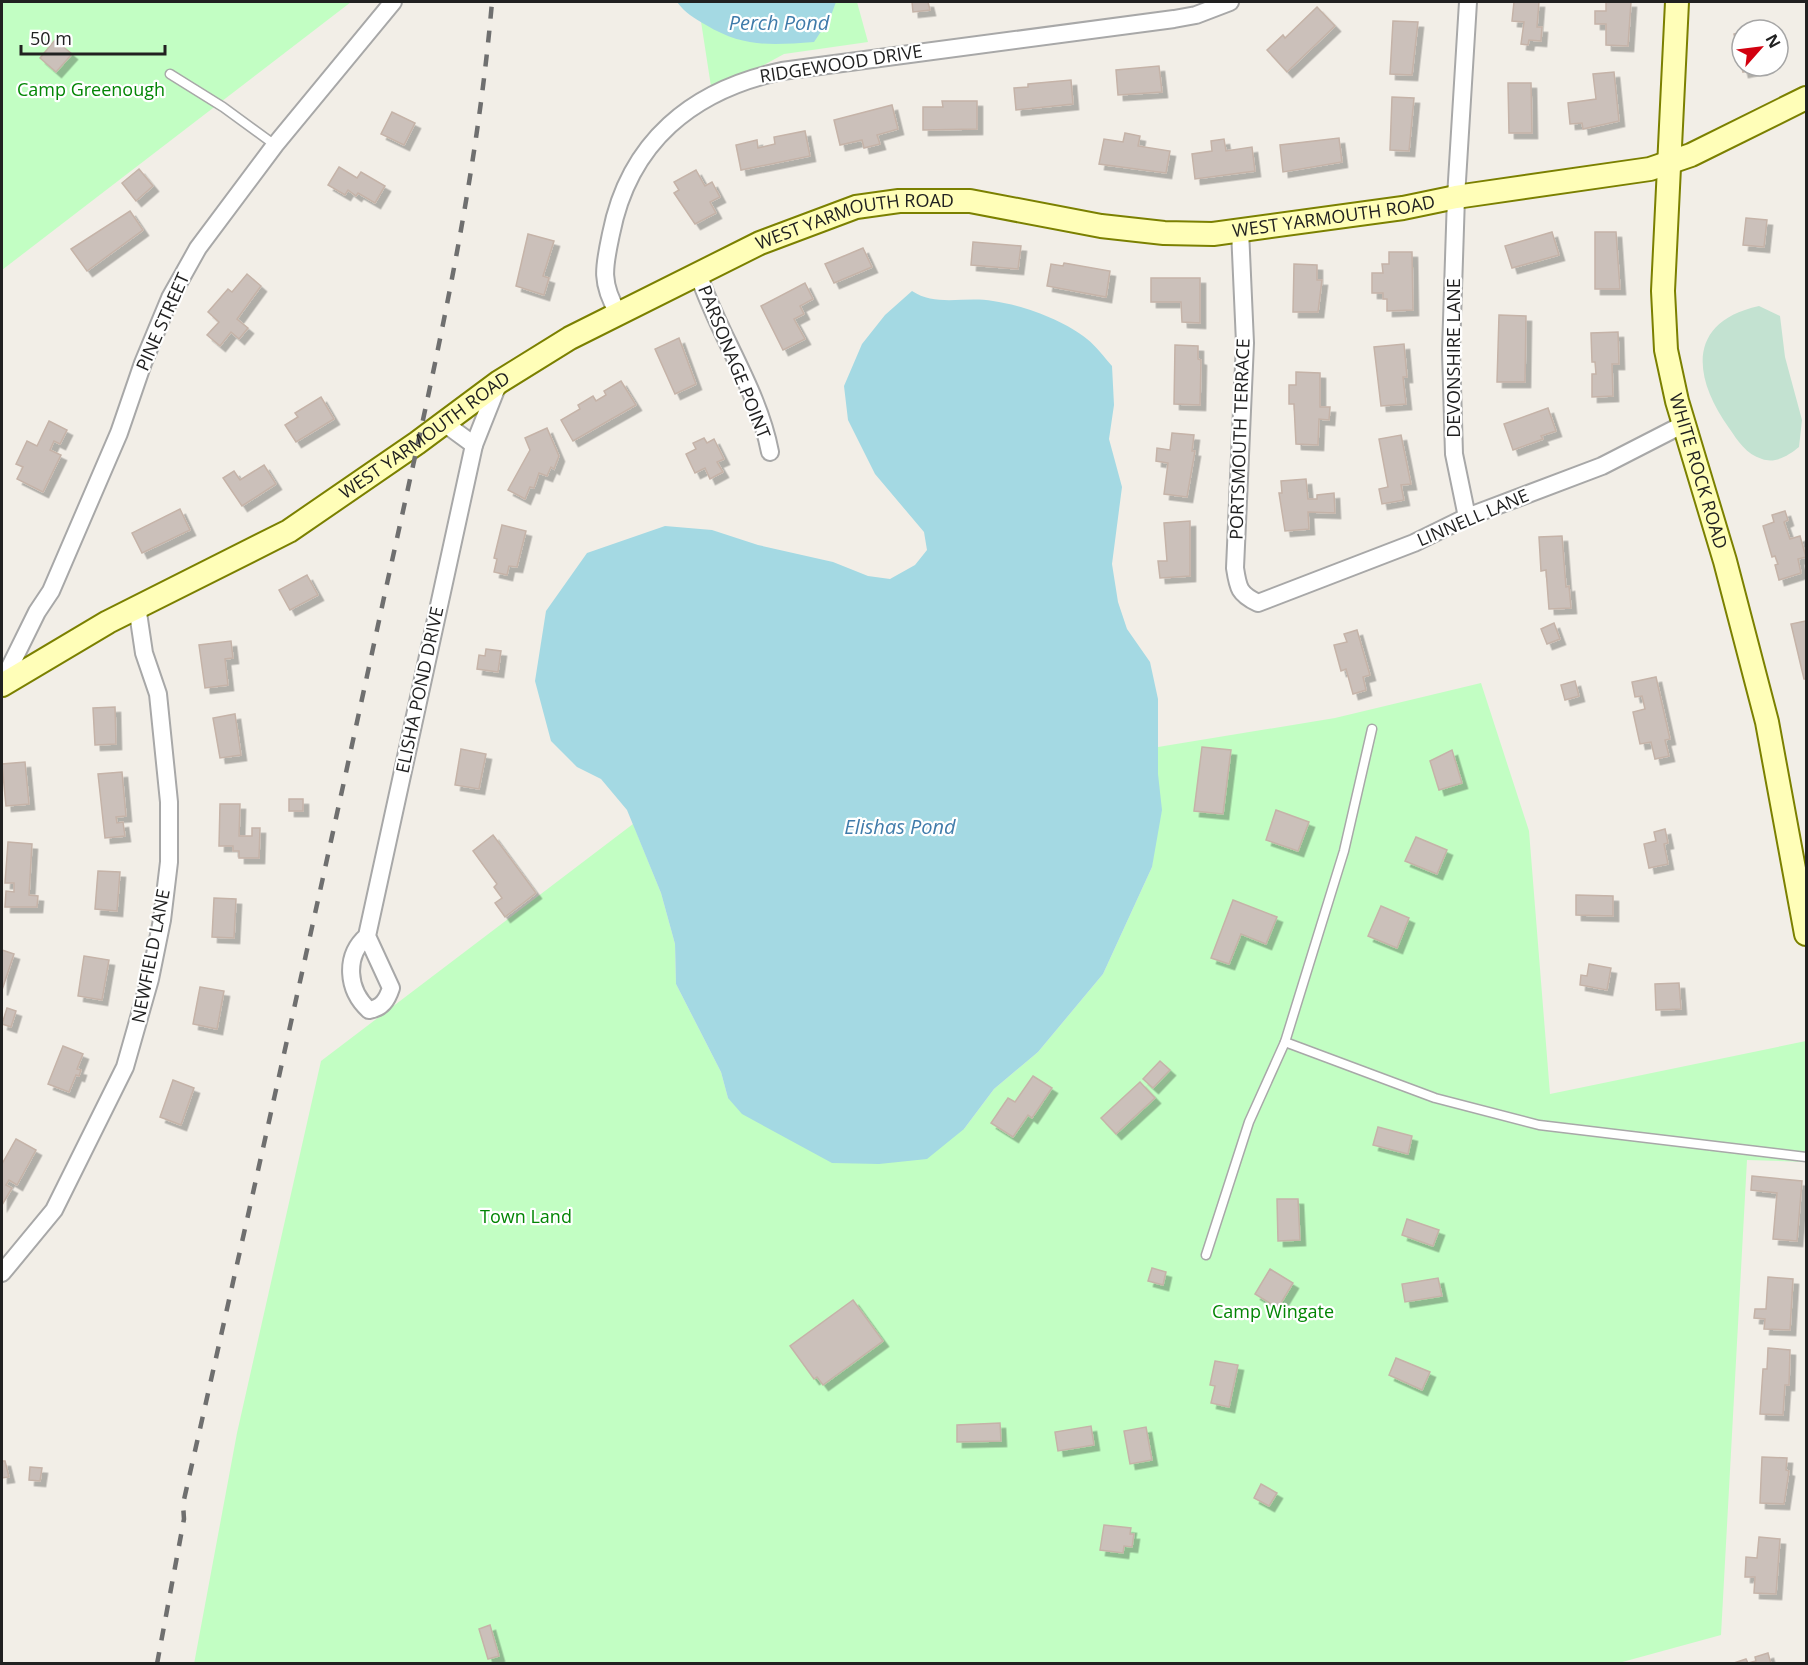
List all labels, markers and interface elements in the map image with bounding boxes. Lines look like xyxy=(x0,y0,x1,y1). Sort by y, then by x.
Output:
water label: Perch Pond xyxy=(729,9,830,36)
scale bar xyxy=(21,18,165,56)
north arrow xyxy=(1730,18,1790,78)
text: 50 m xyxy=(30,26,72,50)
text: N xyxy=(1760,30,1786,52)
street label: RIDGEWOOD DRIVE xyxy=(758,38,924,88)
park label: Camp Greenough xyxy=(17,77,165,101)
street label: WEST YARMOUTH ROAD xyxy=(752,188,954,255)
street label: WEST YARMOUTH ROAD xyxy=(1231,189,1437,242)
street label: PINE STREET xyxy=(130,269,194,374)
street label: DEVONSHIRE LANE xyxy=(1441,278,1465,438)
street label: PARSONAGE POINT xyxy=(693,281,777,442)
street label: PORTSMOUTH TERRACE xyxy=(1223,338,1255,540)
street label: WEST YARMOUTH ROAD xyxy=(334,365,514,504)
street label: WHITE ROCK ROAD xyxy=(1664,390,1734,552)
street label: LINNELL LANE xyxy=(1413,483,1532,551)
street label: ELISHA POND DRIVE xyxy=(390,604,448,775)
water label: Elishas Pond xyxy=(844,813,956,840)
street label: NEWFIELD LANE xyxy=(125,887,175,1025)
park label: Town Land xyxy=(480,1204,572,1228)
park label: Camp Wingate xyxy=(1212,1299,1334,1323)

